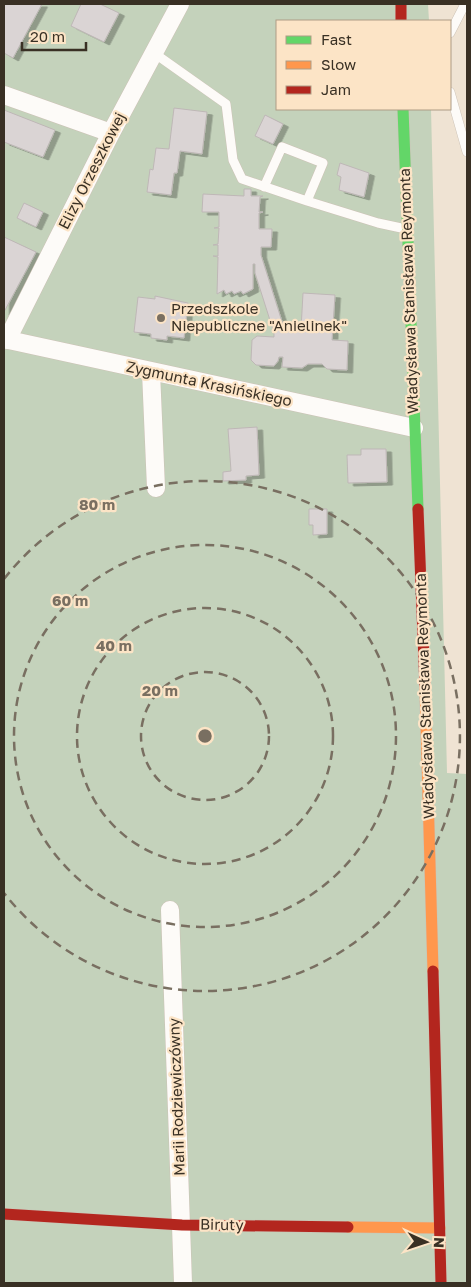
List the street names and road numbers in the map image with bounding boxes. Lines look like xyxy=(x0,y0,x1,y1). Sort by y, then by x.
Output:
street label: Elizy Orzeszkowej xyxy=(54,109,128,232)
street label: Władysława Stanisława Reymonta xyxy=(395,168,421,414)
street label: Zygmunta Krasińskiego xyxy=(125,357,294,409)
street label: Władysława Stanisława Reymonta xyxy=(411,573,437,819)
street label: Marii Rodziewiczówny xyxy=(164,1017,188,1176)
street label: Biruty xyxy=(200,1215,245,1233)

